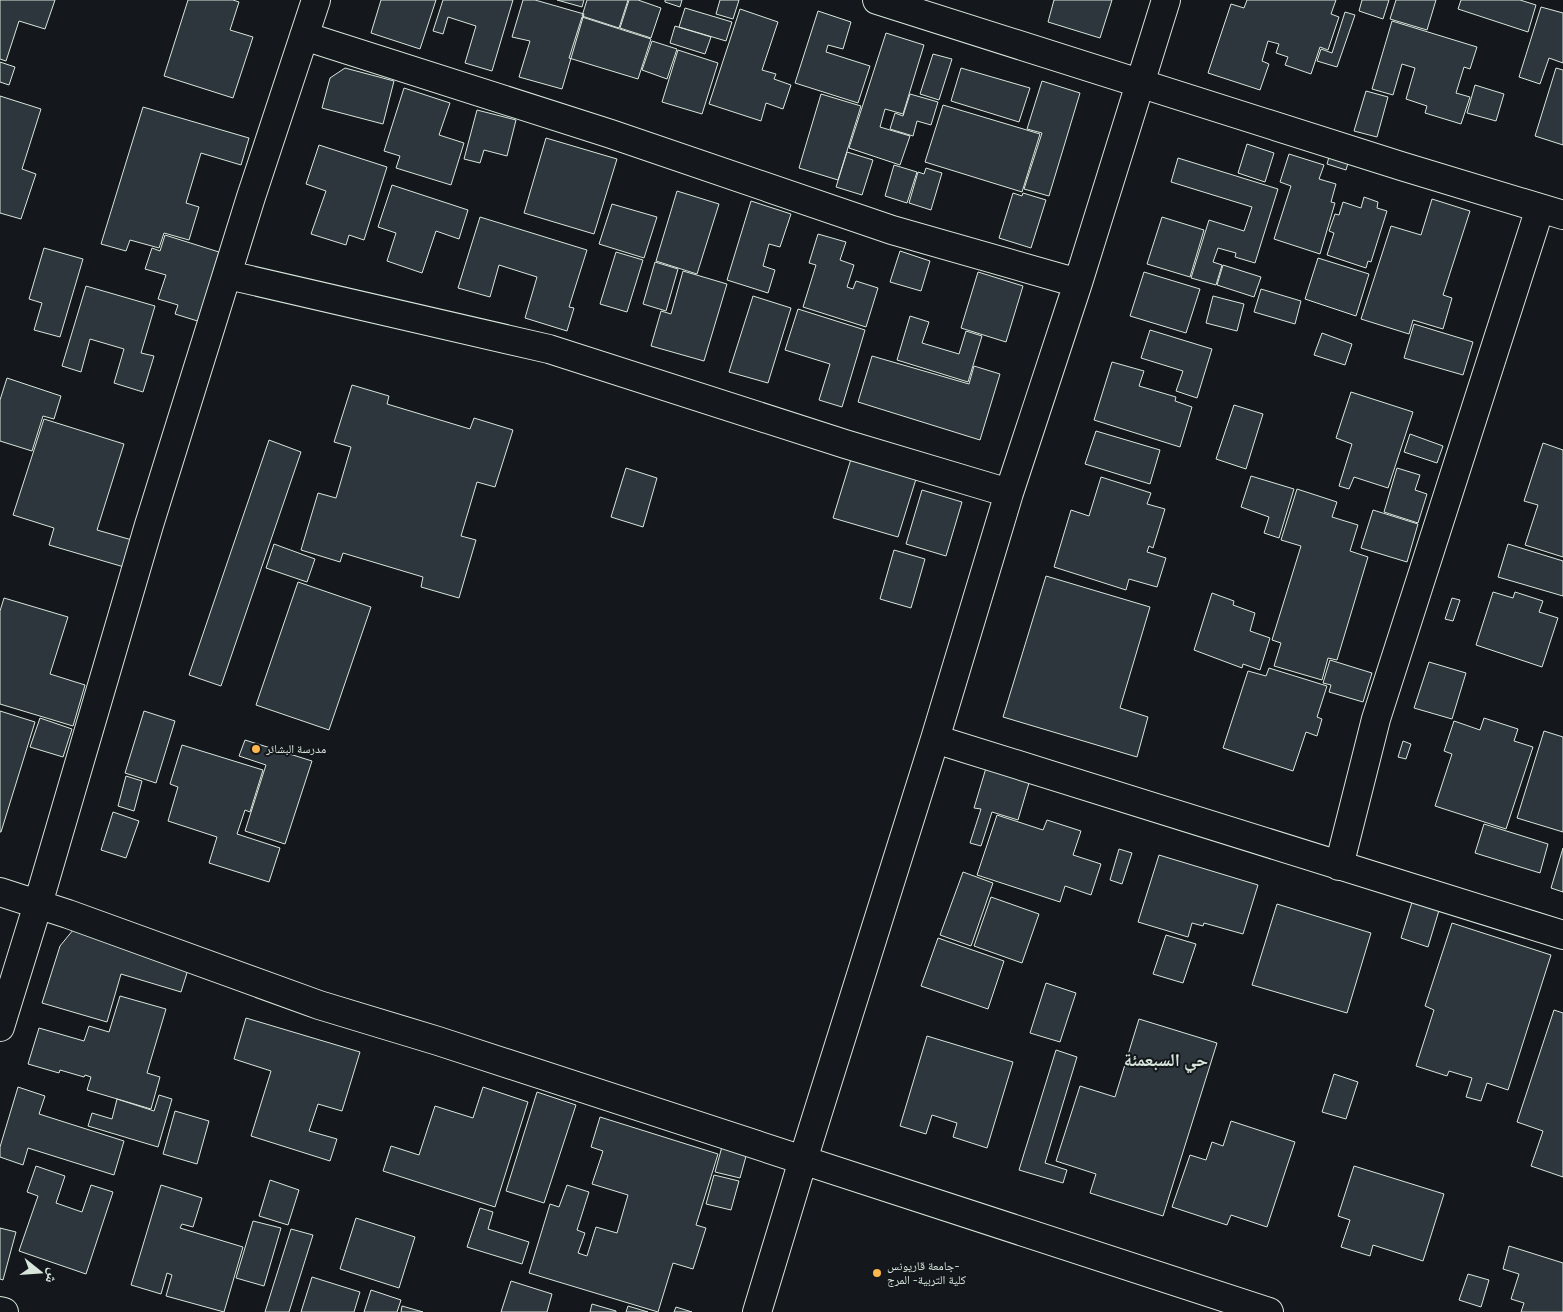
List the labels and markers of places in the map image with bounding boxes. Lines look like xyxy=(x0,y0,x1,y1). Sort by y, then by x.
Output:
place label: مدرسة البشائر xyxy=(265,742,326,756)
marker: مدرسة البشائر xyxy=(250,743,262,755)
place label: جامعة قاريونس- كلية التربية- المرج xyxy=(887,1259,966,1287)
marker: جامعة قاريونس- كلية التربية- المرج xyxy=(871,1267,883,1279)

